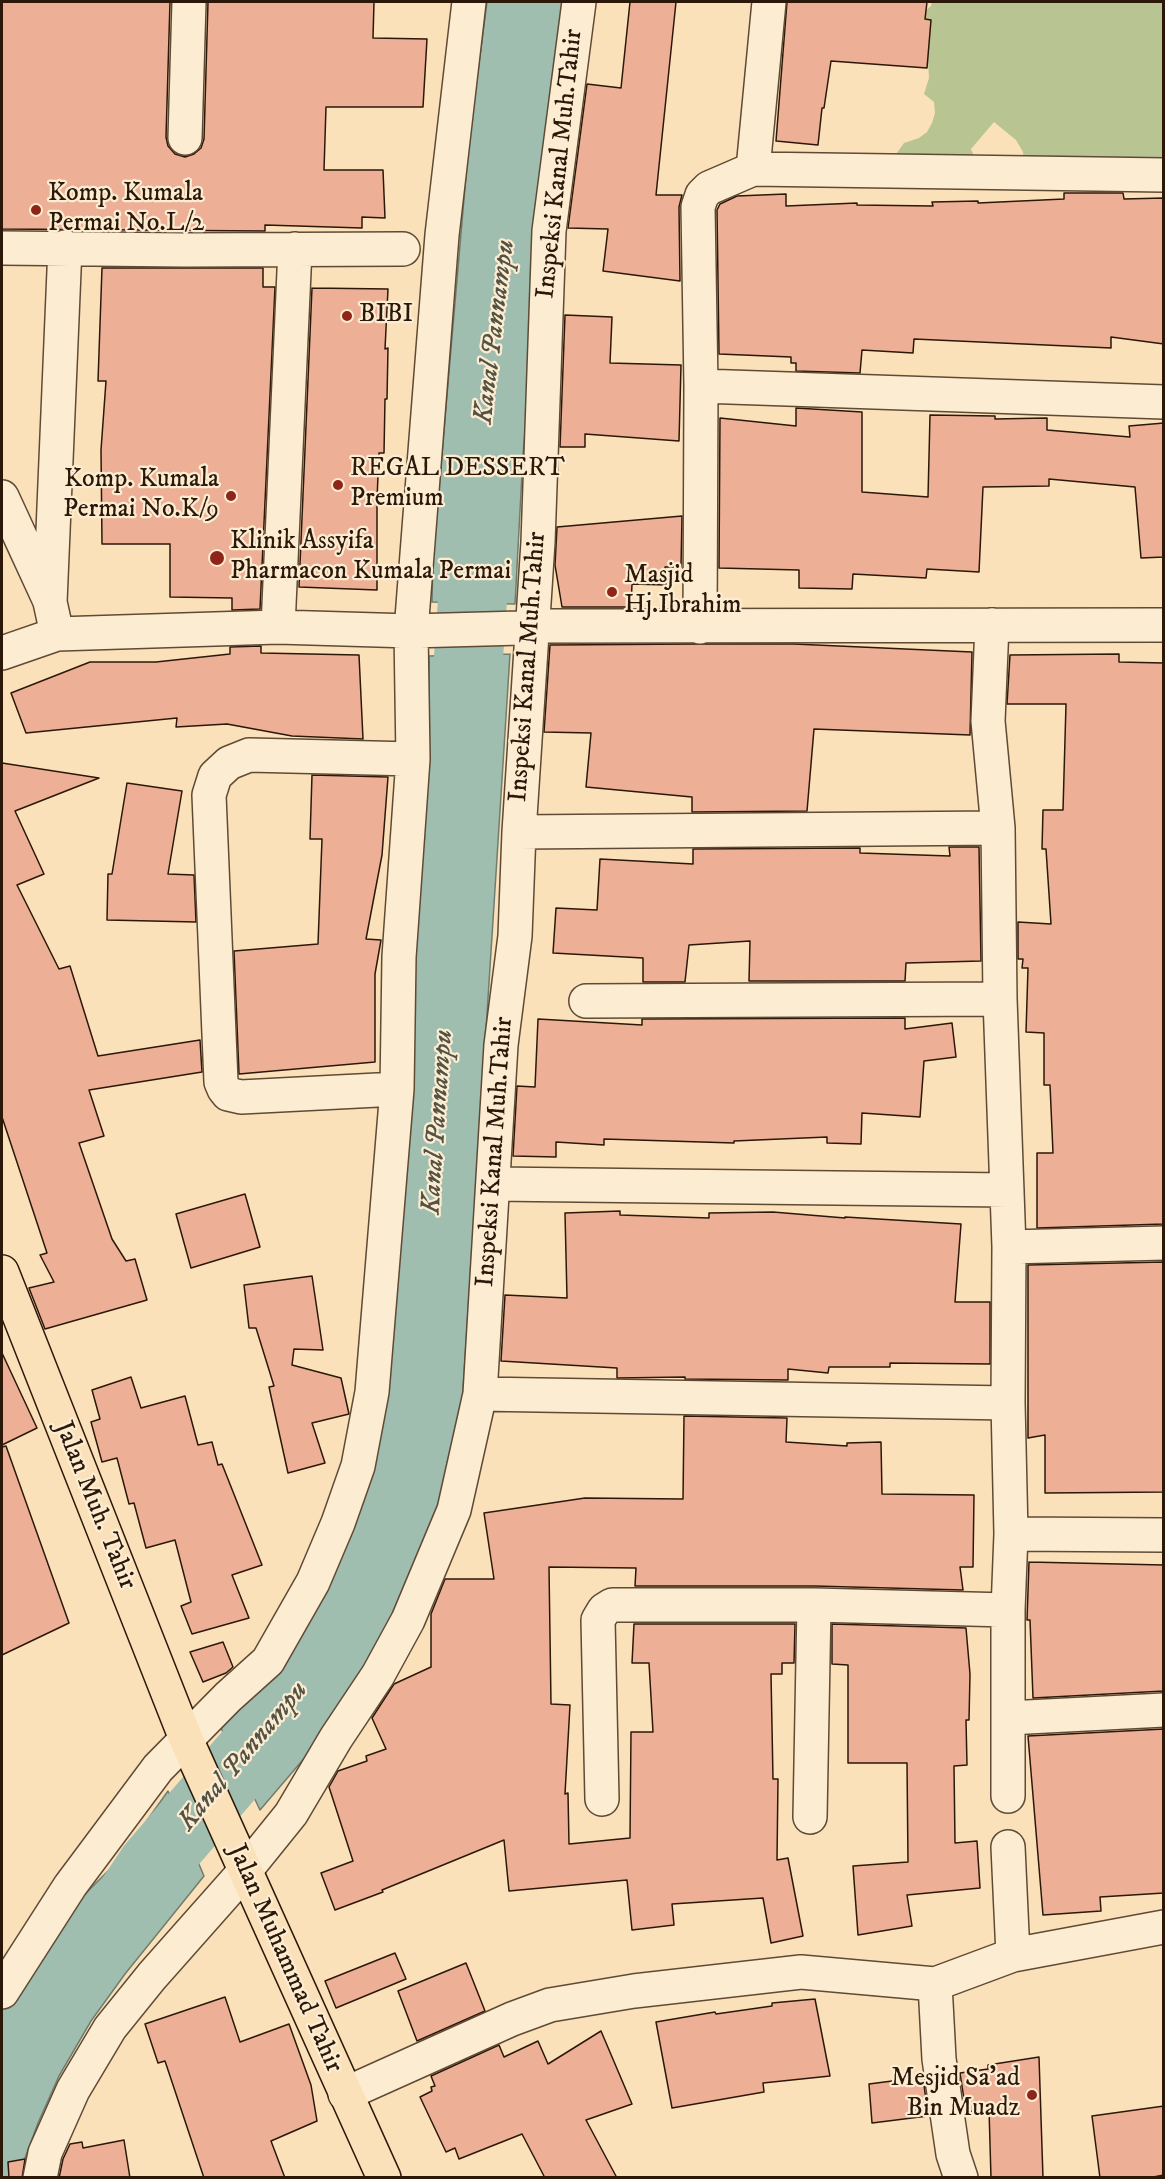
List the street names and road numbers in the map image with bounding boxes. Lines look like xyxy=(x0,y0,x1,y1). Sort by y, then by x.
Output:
street label: Inspeksi Kanal Muh.Tahir xyxy=(531,28,591,300)
street label: Inspeksi Kanal Muh.Tahir xyxy=(504,531,554,803)
street label: Inspeksi Kanal Muh.Tahir xyxy=(471,1016,521,1288)
street label: Jalan Muh. Tahir xyxy=(46,1417,142,1595)
street label: Jalan Muhammad Tahir xyxy=(220,1840,348,2078)

